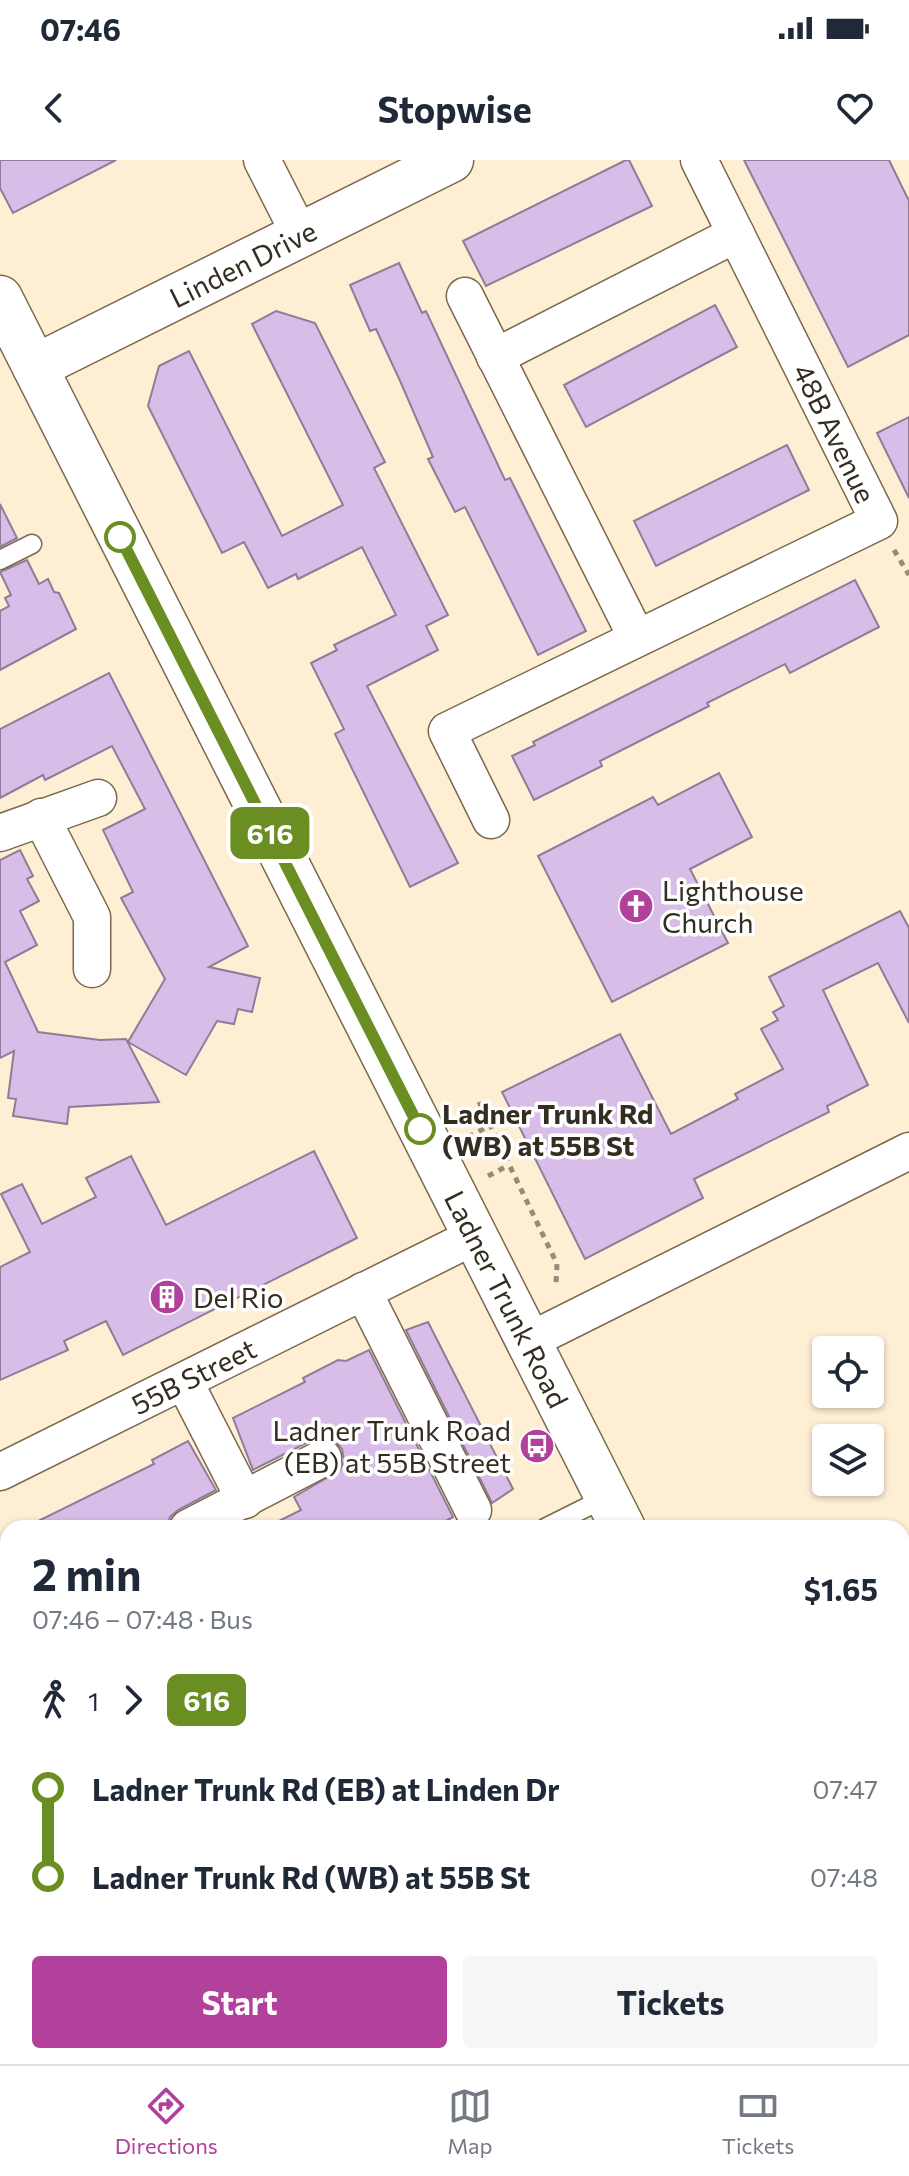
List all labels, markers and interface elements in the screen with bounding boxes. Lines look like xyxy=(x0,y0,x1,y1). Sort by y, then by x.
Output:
text: 07:46 xyxy=(40,10,121,47)
icon: back xyxy=(32,86,76,130)
text: Stopwise xyxy=(377,86,532,130)
icon: heart xyxy=(833,86,877,130)
street label: Linden Drive xyxy=(164,213,322,314)
street label: 48B Avenue xyxy=(787,358,883,508)
unlabelled marker xyxy=(105,522,135,552)
line badge: 616 xyxy=(224,807,316,859)
text: 616 xyxy=(246,816,294,850)
place label: Lighthouse Church xyxy=(662,873,804,939)
church icon: Lighthouse Church xyxy=(617,887,655,925)
place label: Ladner Trunk Rd (WB) at 55B St xyxy=(442,1096,653,1162)
marker: Ladner Trunk Rd (WB) at 55B St xyxy=(405,1114,435,1144)
street label: Ladner Trunk Road xyxy=(438,1185,576,1413)
building icon: Del Rio xyxy=(148,1278,186,1316)
place label: Del Rio xyxy=(193,1280,284,1314)
street label: 55B Street xyxy=(126,1331,261,1421)
map controls xyxy=(812,1336,884,1496)
button: locate xyxy=(812,1336,884,1408)
place label: Ladner Trunk Road (EB) at 55B Street xyxy=(272,1413,511,1479)
button: layers xyxy=(812,1424,884,1496)
bus stop icon: Ladner Trunk Road (EB) at 55B Street xyxy=(518,1427,556,1465)
text: 2 min xyxy=(32,1546,142,1600)
text: $1.65 xyxy=(804,1570,878,1607)
text: 07:46 – 07:48 · Bus xyxy=(32,1603,253,1634)
icon: walk xyxy=(32,1678,76,1722)
icon: forward xyxy=(111,1678,155,1722)
text: 616 xyxy=(183,1683,230,1717)
text: 1 xyxy=(88,1685,99,1716)
text: Ladner Trunk Rd (EB) at Linden Dr xyxy=(92,1770,560,1807)
text: 07:47 xyxy=(812,1773,878,1804)
text: Ladner Trunk Rd (WB) at 55B St xyxy=(92,1858,530,1895)
text: 07:48 xyxy=(810,1861,878,1892)
button: Start xyxy=(32,1956,447,2048)
button: Tickets xyxy=(463,1956,878,2048)
tab: Directions xyxy=(115,2084,218,2159)
tab: Map xyxy=(447,2084,493,2159)
tab: Tickets xyxy=(722,2084,794,2159)

